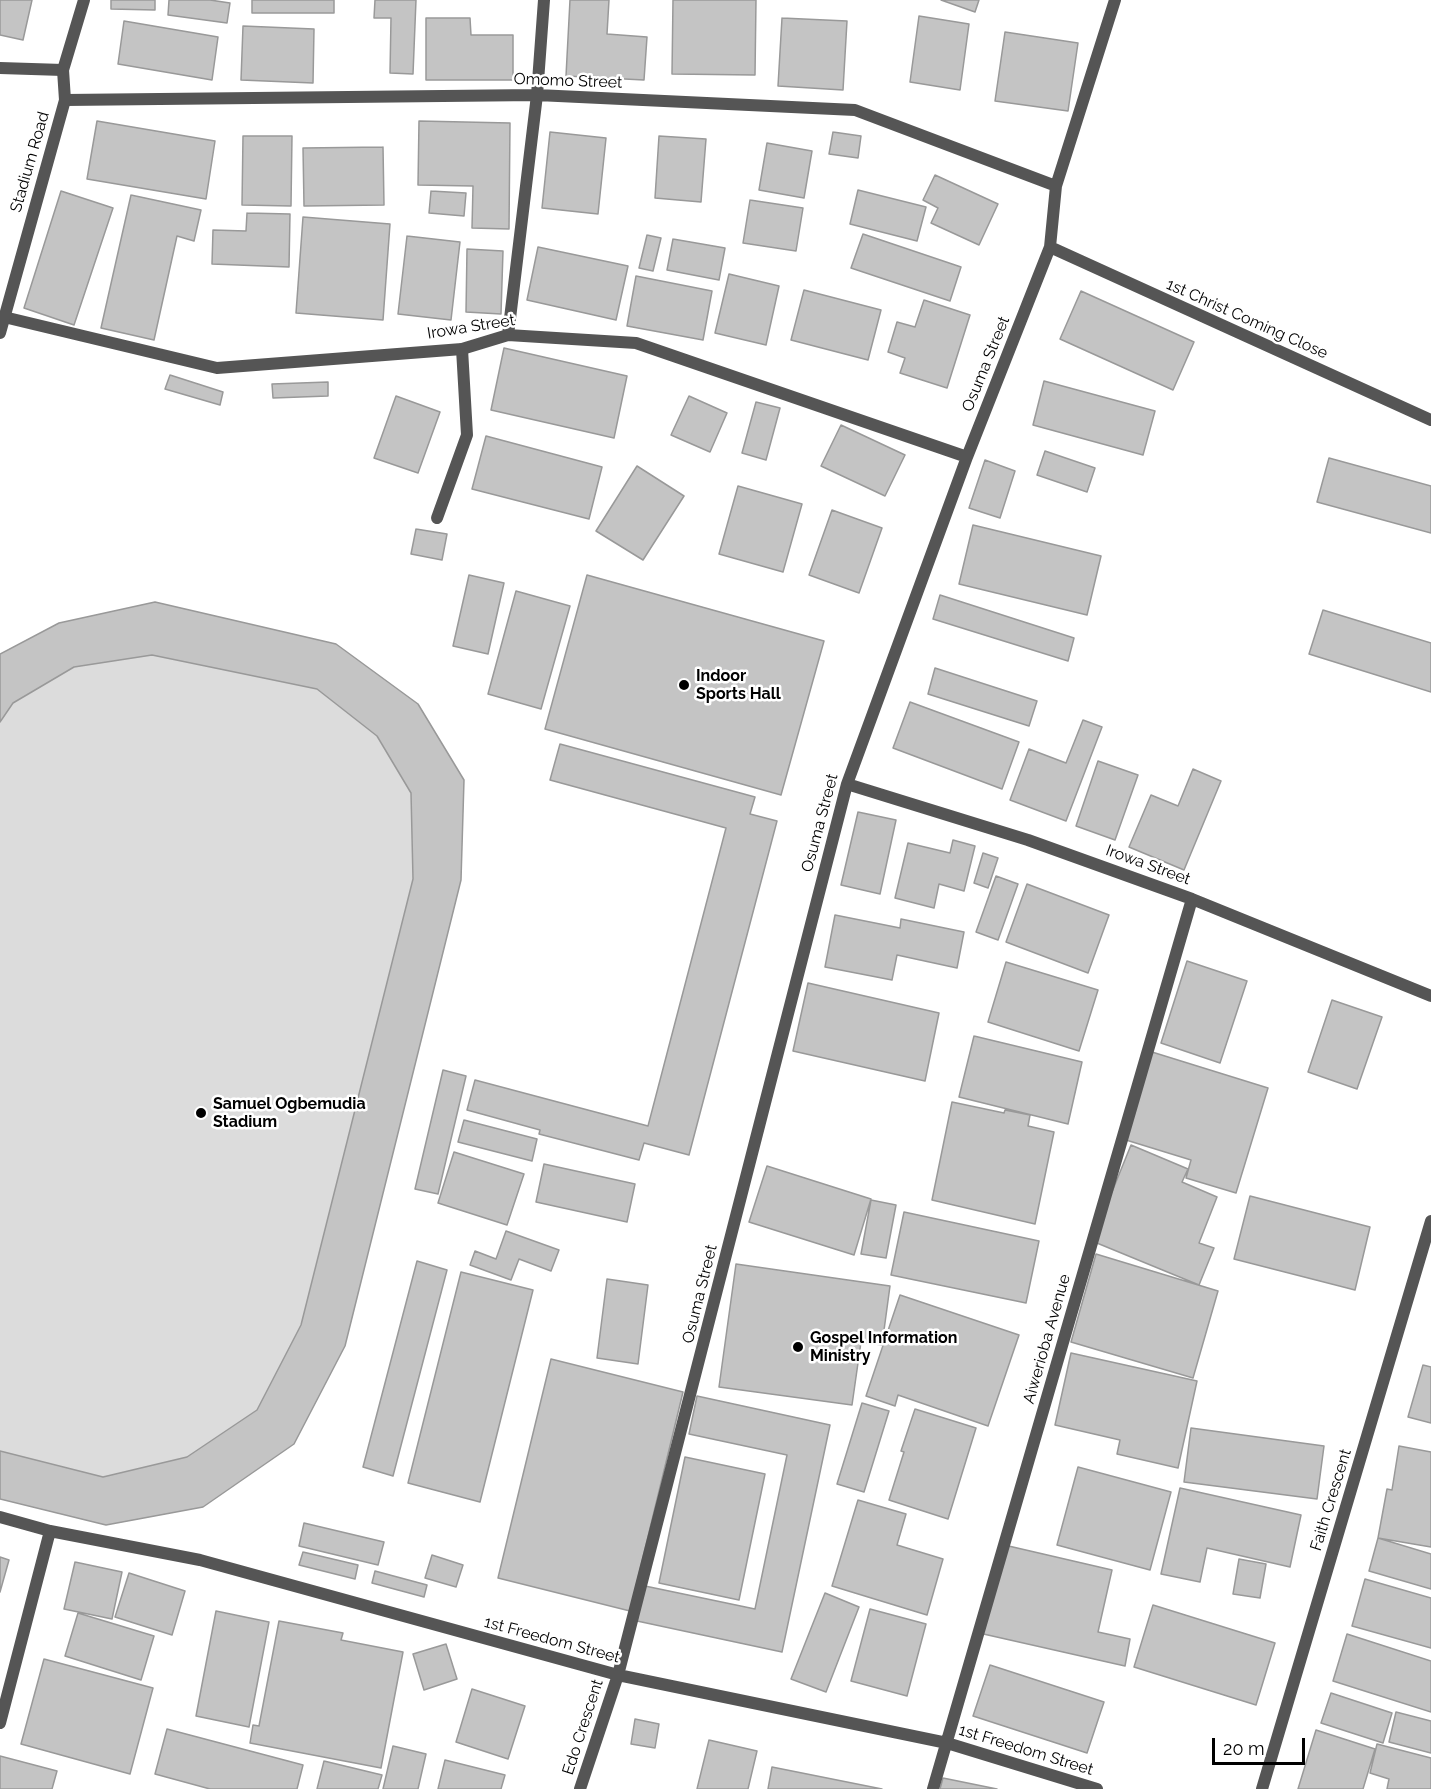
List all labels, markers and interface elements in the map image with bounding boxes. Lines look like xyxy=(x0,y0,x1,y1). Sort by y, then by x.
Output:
street label: Omomo Street xyxy=(513,70,623,92)
street label: Stadium Road xyxy=(6,109,54,215)
street label: 1st Christ Coming Close xyxy=(1163,275,1331,363)
street label: Irowa Street xyxy=(426,311,516,343)
street label: Osuma Street xyxy=(958,314,1014,414)
place label: Indoor Sports Hall xyxy=(696,666,781,704)
marker: Indoor Sports Hall xyxy=(677,678,691,692)
street label: Osuma Street xyxy=(798,772,842,874)
street label: Irowa Street xyxy=(1103,841,1193,889)
place label: Samuel Ogbemudia Stadium xyxy=(213,1094,366,1132)
marker: Samuel Ogbemudia Stadium xyxy=(194,1106,208,1120)
street label: Osuma Street xyxy=(678,1243,722,1345)
street label: Aiwerioba Avenue xyxy=(1019,1272,1075,1406)
place label: Gospel Information Ministry xyxy=(810,1328,957,1366)
marker: Gospel Information Ministry xyxy=(791,1340,805,1354)
street label: Faith Crescent xyxy=(1306,1447,1356,1553)
street label: 1st Freedom Street xyxy=(482,1613,622,1667)
street label: Edo Crescent xyxy=(559,1677,607,1777)
street label: 1st Freedom Street xyxy=(956,1720,1096,1780)
scale bar xyxy=(1215,1726,1308,1764)
text: 20 m xyxy=(1223,1738,1265,1759)

